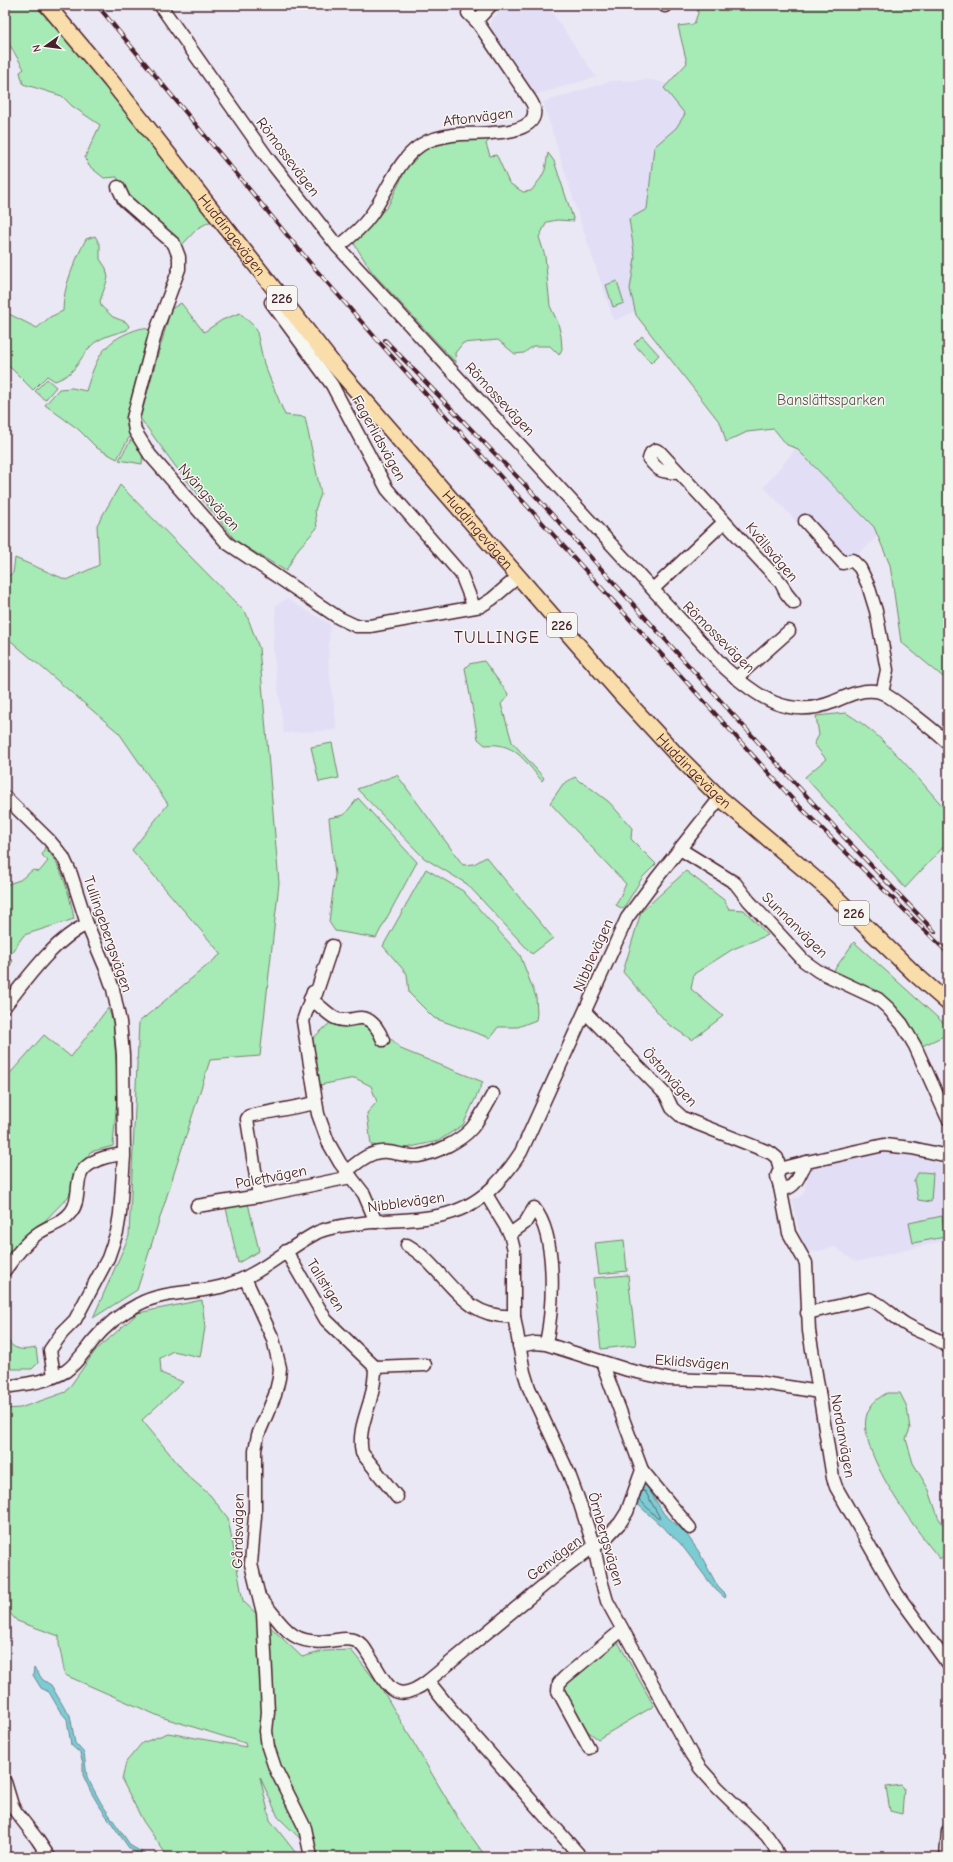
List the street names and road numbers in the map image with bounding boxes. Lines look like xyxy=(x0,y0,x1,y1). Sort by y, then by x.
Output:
street label: Aftonvägen xyxy=(442,104,514,130)
street label: Römossevägen xyxy=(252,114,324,200)
street label: Huddingevägen xyxy=(194,190,270,279)
road number: 226 xyxy=(267,286,297,310)
street label: Römossevägen xyxy=(461,358,539,440)
street label: Fagerlidsvägen xyxy=(348,392,410,484)
street label: Nyängsvägen xyxy=(174,460,244,534)
street label: Huddingevägen xyxy=(438,486,517,573)
street label: Kvällsvägen xyxy=(742,518,802,586)
street label: Römossevägen xyxy=(679,597,759,677)
road number: 226 xyxy=(547,613,577,637)
street label: Huddingevägen xyxy=(652,730,735,813)
street label: Tullingebergsvägen xyxy=(80,873,136,995)
street label: Sunnanvägen xyxy=(758,888,832,962)
road number: 226 xyxy=(839,901,869,925)
street label: Nibblevägen xyxy=(569,916,617,994)
street label: Östanvägen xyxy=(639,1044,701,1110)
street label: Palettvägen xyxy=(234,1161,308,1193)
street label: Nibblevägen xyxy=(366,1188,446,1216)
street label: Tallstigen xyxy=(303,1255,349,1315)
street label: Eklidsvägen xyxy=(654,1350,730,1374)
street label: Nordanvägen xyxy=(827,1393,859,1479)
street label: Örnbergsvägen xyxy=(584,1490,628,1588)
street label: Gårdsvägen xyxy=(228,1493,248,1569)
street label: Genvägen xyxy=(523,1532,585,1584)

